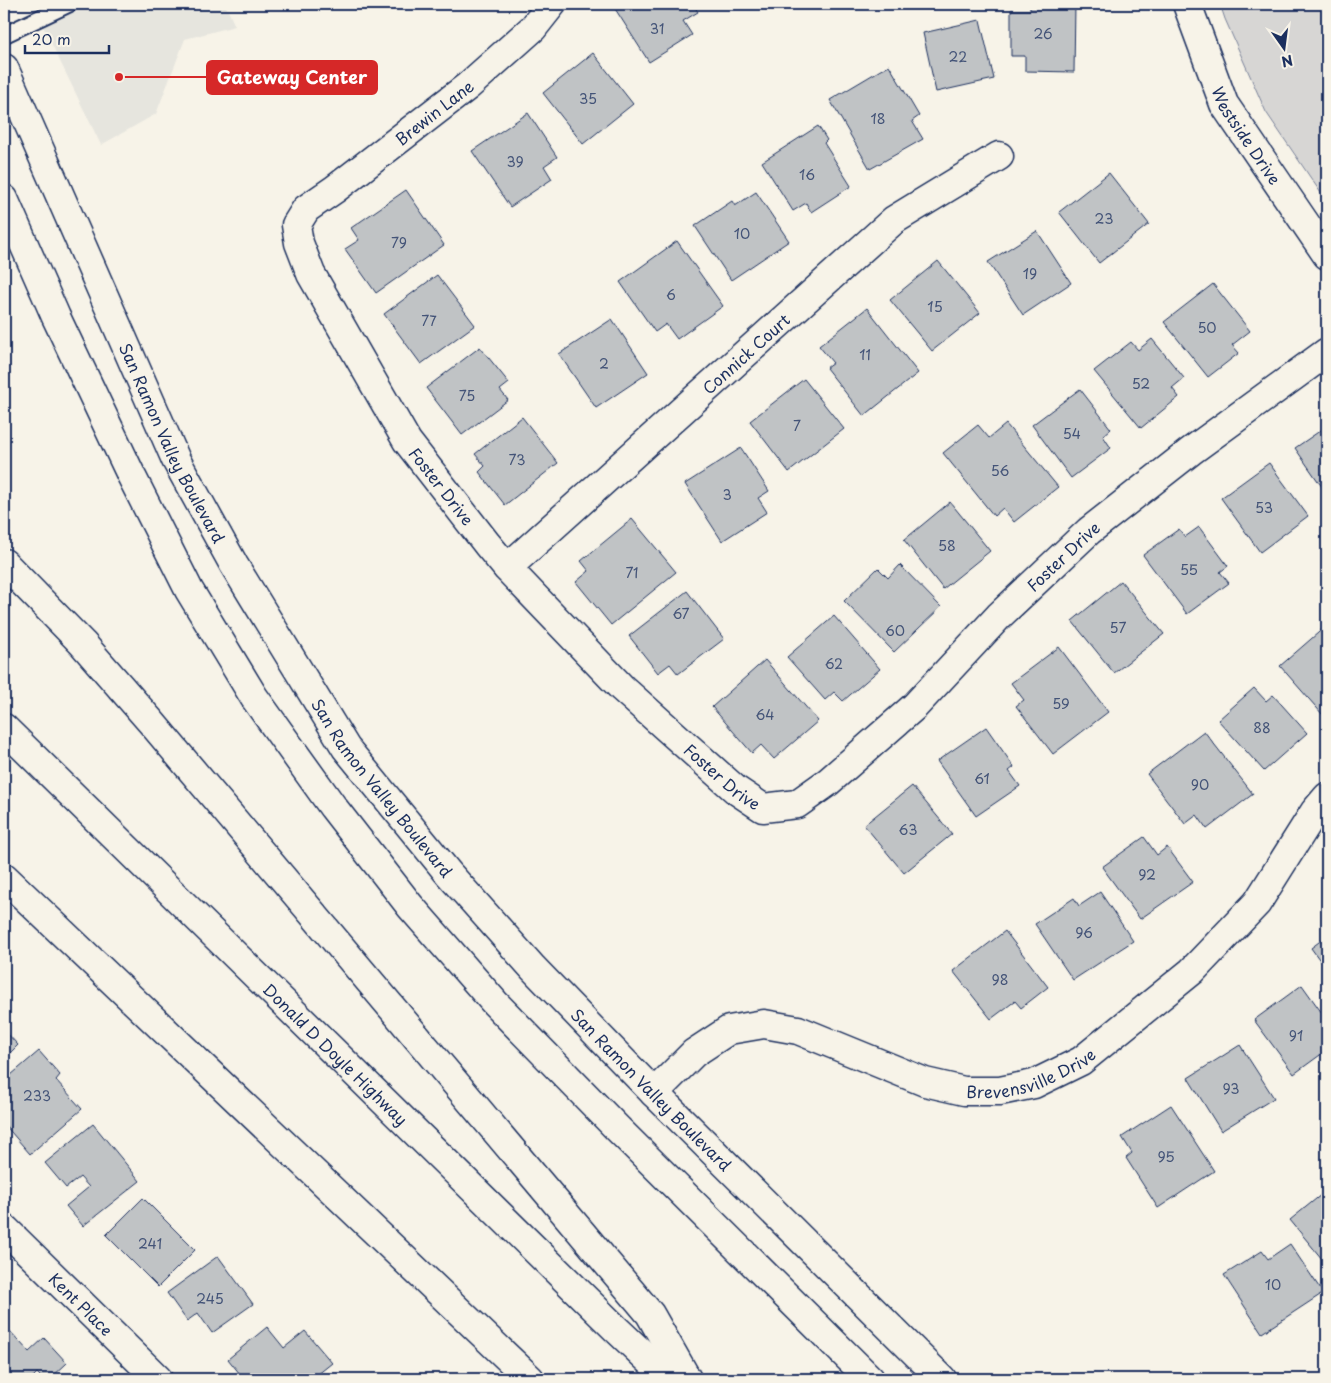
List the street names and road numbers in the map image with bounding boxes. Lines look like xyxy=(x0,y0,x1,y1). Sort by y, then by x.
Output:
street label: Brewin Lane xyxy=(390,74,478,150)
street label: Westside Drive xyxy=(1206,83,1287,189)
street label: Connick Court xyxy=(697,307,795,399)
street label: San Ramon Valley Boulevard xyxy=(114,339,231,547)
street label: Foster Drive xyxy=(404,442,480,530)
street label: Foster Drive xyxy=(1021,515,1105,596)
street label: San Ramon Valley Boulevard xyxy=(306,694,459,882)
street label: Foster Drive xyxy=(679,737,765,815)
street label: Donald D Doyle Highway xyxy=(258,977,413,1130)
street label: San Ramon Valley Boulevard xyxy=(566,1003,737,1176)
street label: Brevensville Drive xyxy=(966,1042,1100,1103)
street label: Kent Place xyxy=(44,1267,118,1341)

